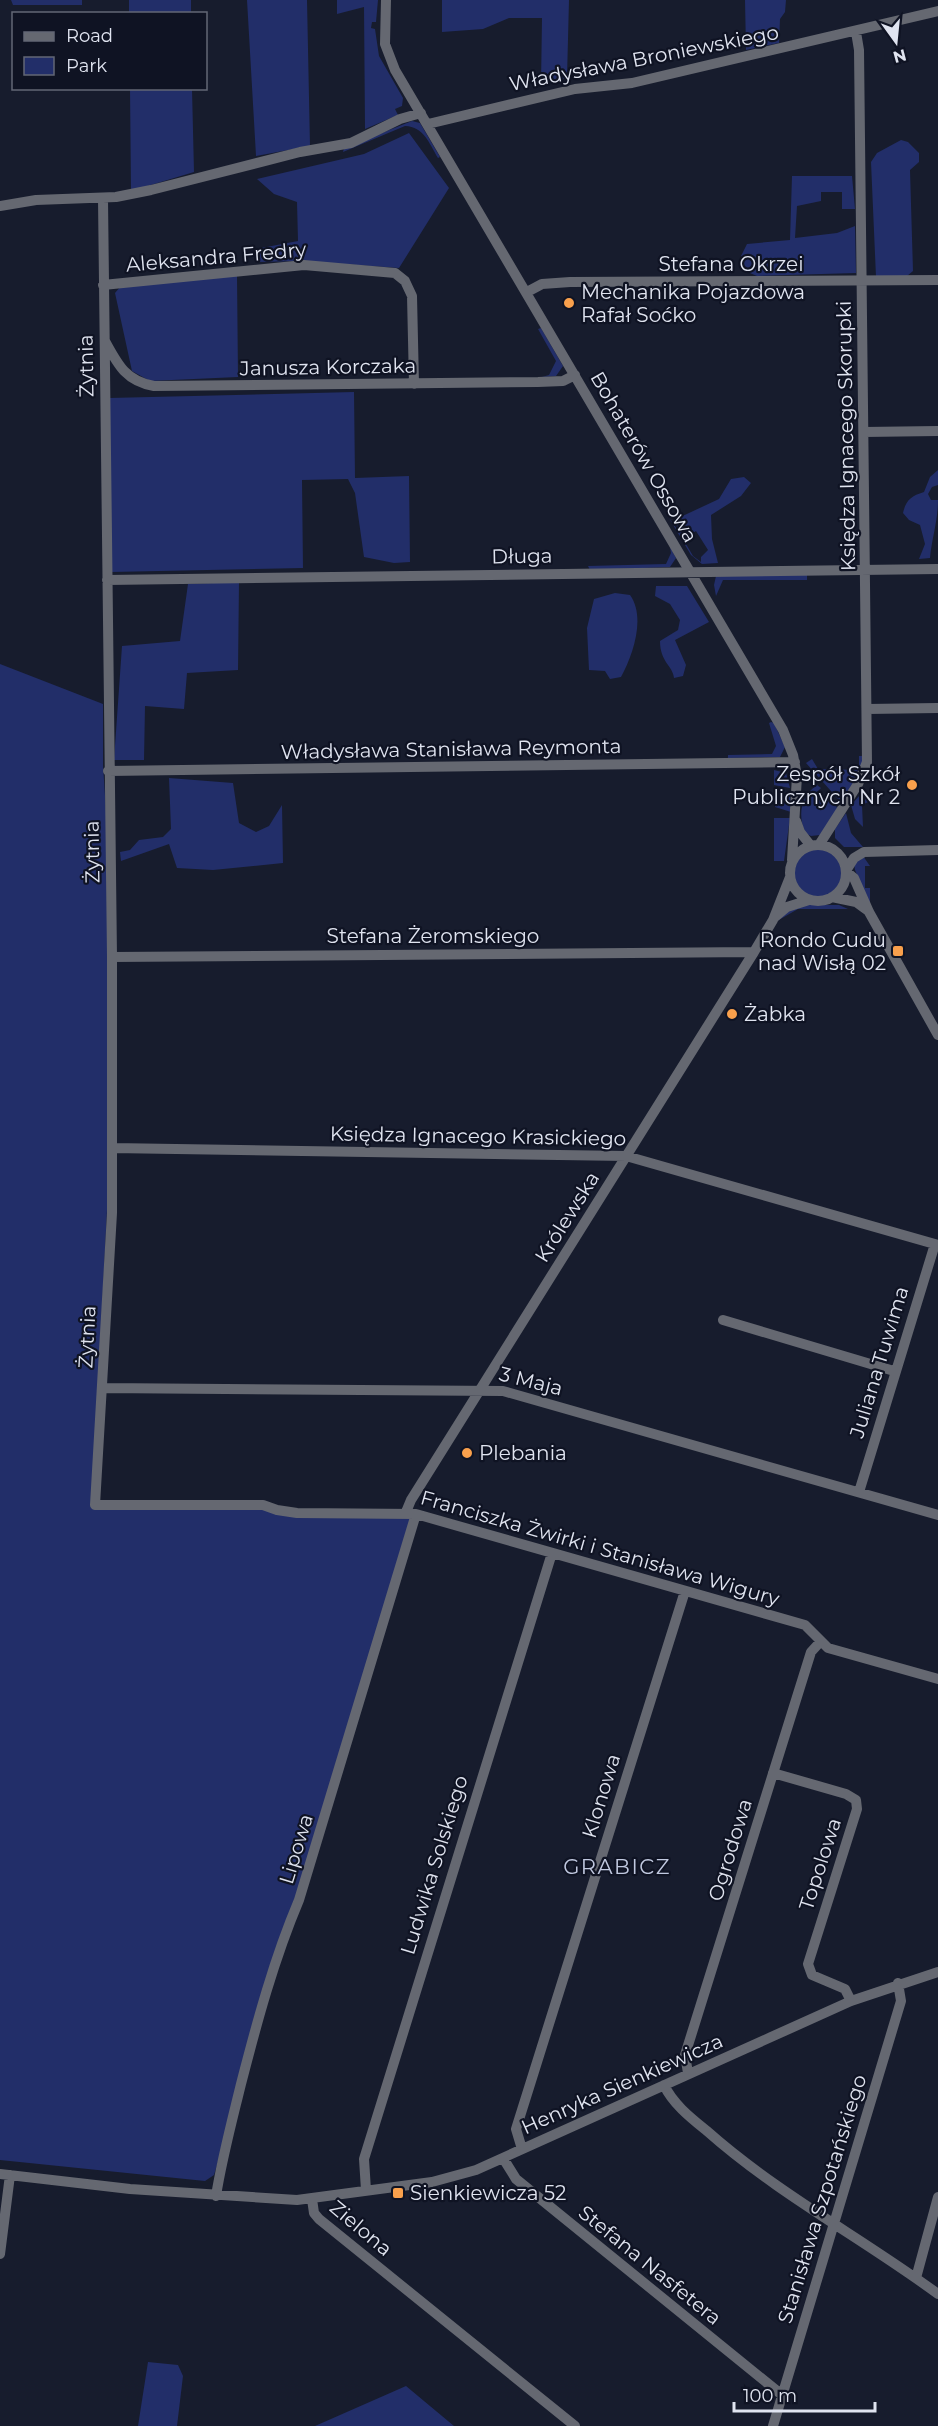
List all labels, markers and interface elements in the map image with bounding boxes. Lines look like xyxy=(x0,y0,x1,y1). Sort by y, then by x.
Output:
legend xyxy=(12,12,207,90)
north arrow xyxy=(866,12,926,72)
street label: Władysława Broniewskiego xyxy=(507,20,781,96)
text: Road xyxy=(66,25,113,47)
text: N xyxy=(891,45,908,67)
text: Park xyxy=(66,55,107,77)
street label: Aleksandra Fredry xyxy=(125,237,307,277)
street label: Stefana Okrzei xyxy=(658,252,804,276)
place label: Mechanika Pojazdowa Rafał Soćko xyxy=(581,280,805,327)
marker: Mechanika Pojazdowa Rafał Soćko xyxy=(562,296,576,310)
street label: Księdza Ignacego Skorupki xyxy=(832,301,860,571)
street label: Żytnia xyxy=(73,334,99,398)
street label: Janusza Korczaka xyxy=(239,353,416,381)
street label: Bohaterów Ossowa xyxy=(585,367,703,547)
street label: Długa xyxy=(491,543,553,569)
street label: Władysława Stanisława Reymonta xyxy=(280,734,622,764)
place label: Zespół Szkół Publicznych Nr 2 xyxy=(732,762,900,809)
marker: Zespół Szkół Publicznych Nr 2 xyxy=(905,778,919,792)
street label: Żytnia xyxy=(79,820,105,884)
street label: Stefana Żeromskiego xyxy=(327,924,539,948)
place label: Rondo Cudu nad Wisłą 02 xyxy=(758,928,886,975)
marker: Rondo Cudu nad Wisłą 02 xyxy=(891,944,905,958)
place label: Żabka xyxy=(744,1002,806,1026)
marker: Żabka xyxy=(725,1007,739,1021)
street label: Księdza Ignacego Krasickiego xyxy=(330,1121,626,1151)
street label: Królewska xyxy=(530,1167,604,1267)
street label: Juliana Tuwima xyxy=(844,1283,913,1442)
street label: Żytnia xyxy=(73,1305,101,1369)
street label: 3 Maja xyxy=(497,1362,565,1400)
place label: Plebania xyxy=(479,1441,567,1465)
marker: Plebania xyxy=(460,1446,474,1460)
street label: Franciszka Żwirki i Stanisława Wigury xyxy=(418,1485,782,1611)
street label: Klonowa xyxy=(577,1751,625,1841)
street label: Ludwika Solskiego xyxy=(395,1773,473,1957)
street label: Ogrodowa xyxy=(703,1796,757,1904)
street label: Lipowa xyxy=(274,1811,318,1887)
street label: Topolowa xyxy=(794,1815,846,1913)
district label: GRABICZ xyxy=(563,1854,671,1879)
street label: Henryka Sienkiewicza xyxy=(518,2029,726,2139)
street label: Stanisława Szpotańskiego xyxy=(773,2072,871,2326)
place label: Sienkiewicza 52 xyxy=(410,2181,566,2205)
marker: Sienkiewicza 52 xyxy=(391,2186,405,2200)
street label: Zielona xyxy=(325,2195,397,2261)
street label: Stefana Nasfetera xyxy=(574,2200,726,2330)
scale bar xyxy=(734,2375,875,2413)
text: 100 m xyxy=(743,2385,797,2407)

